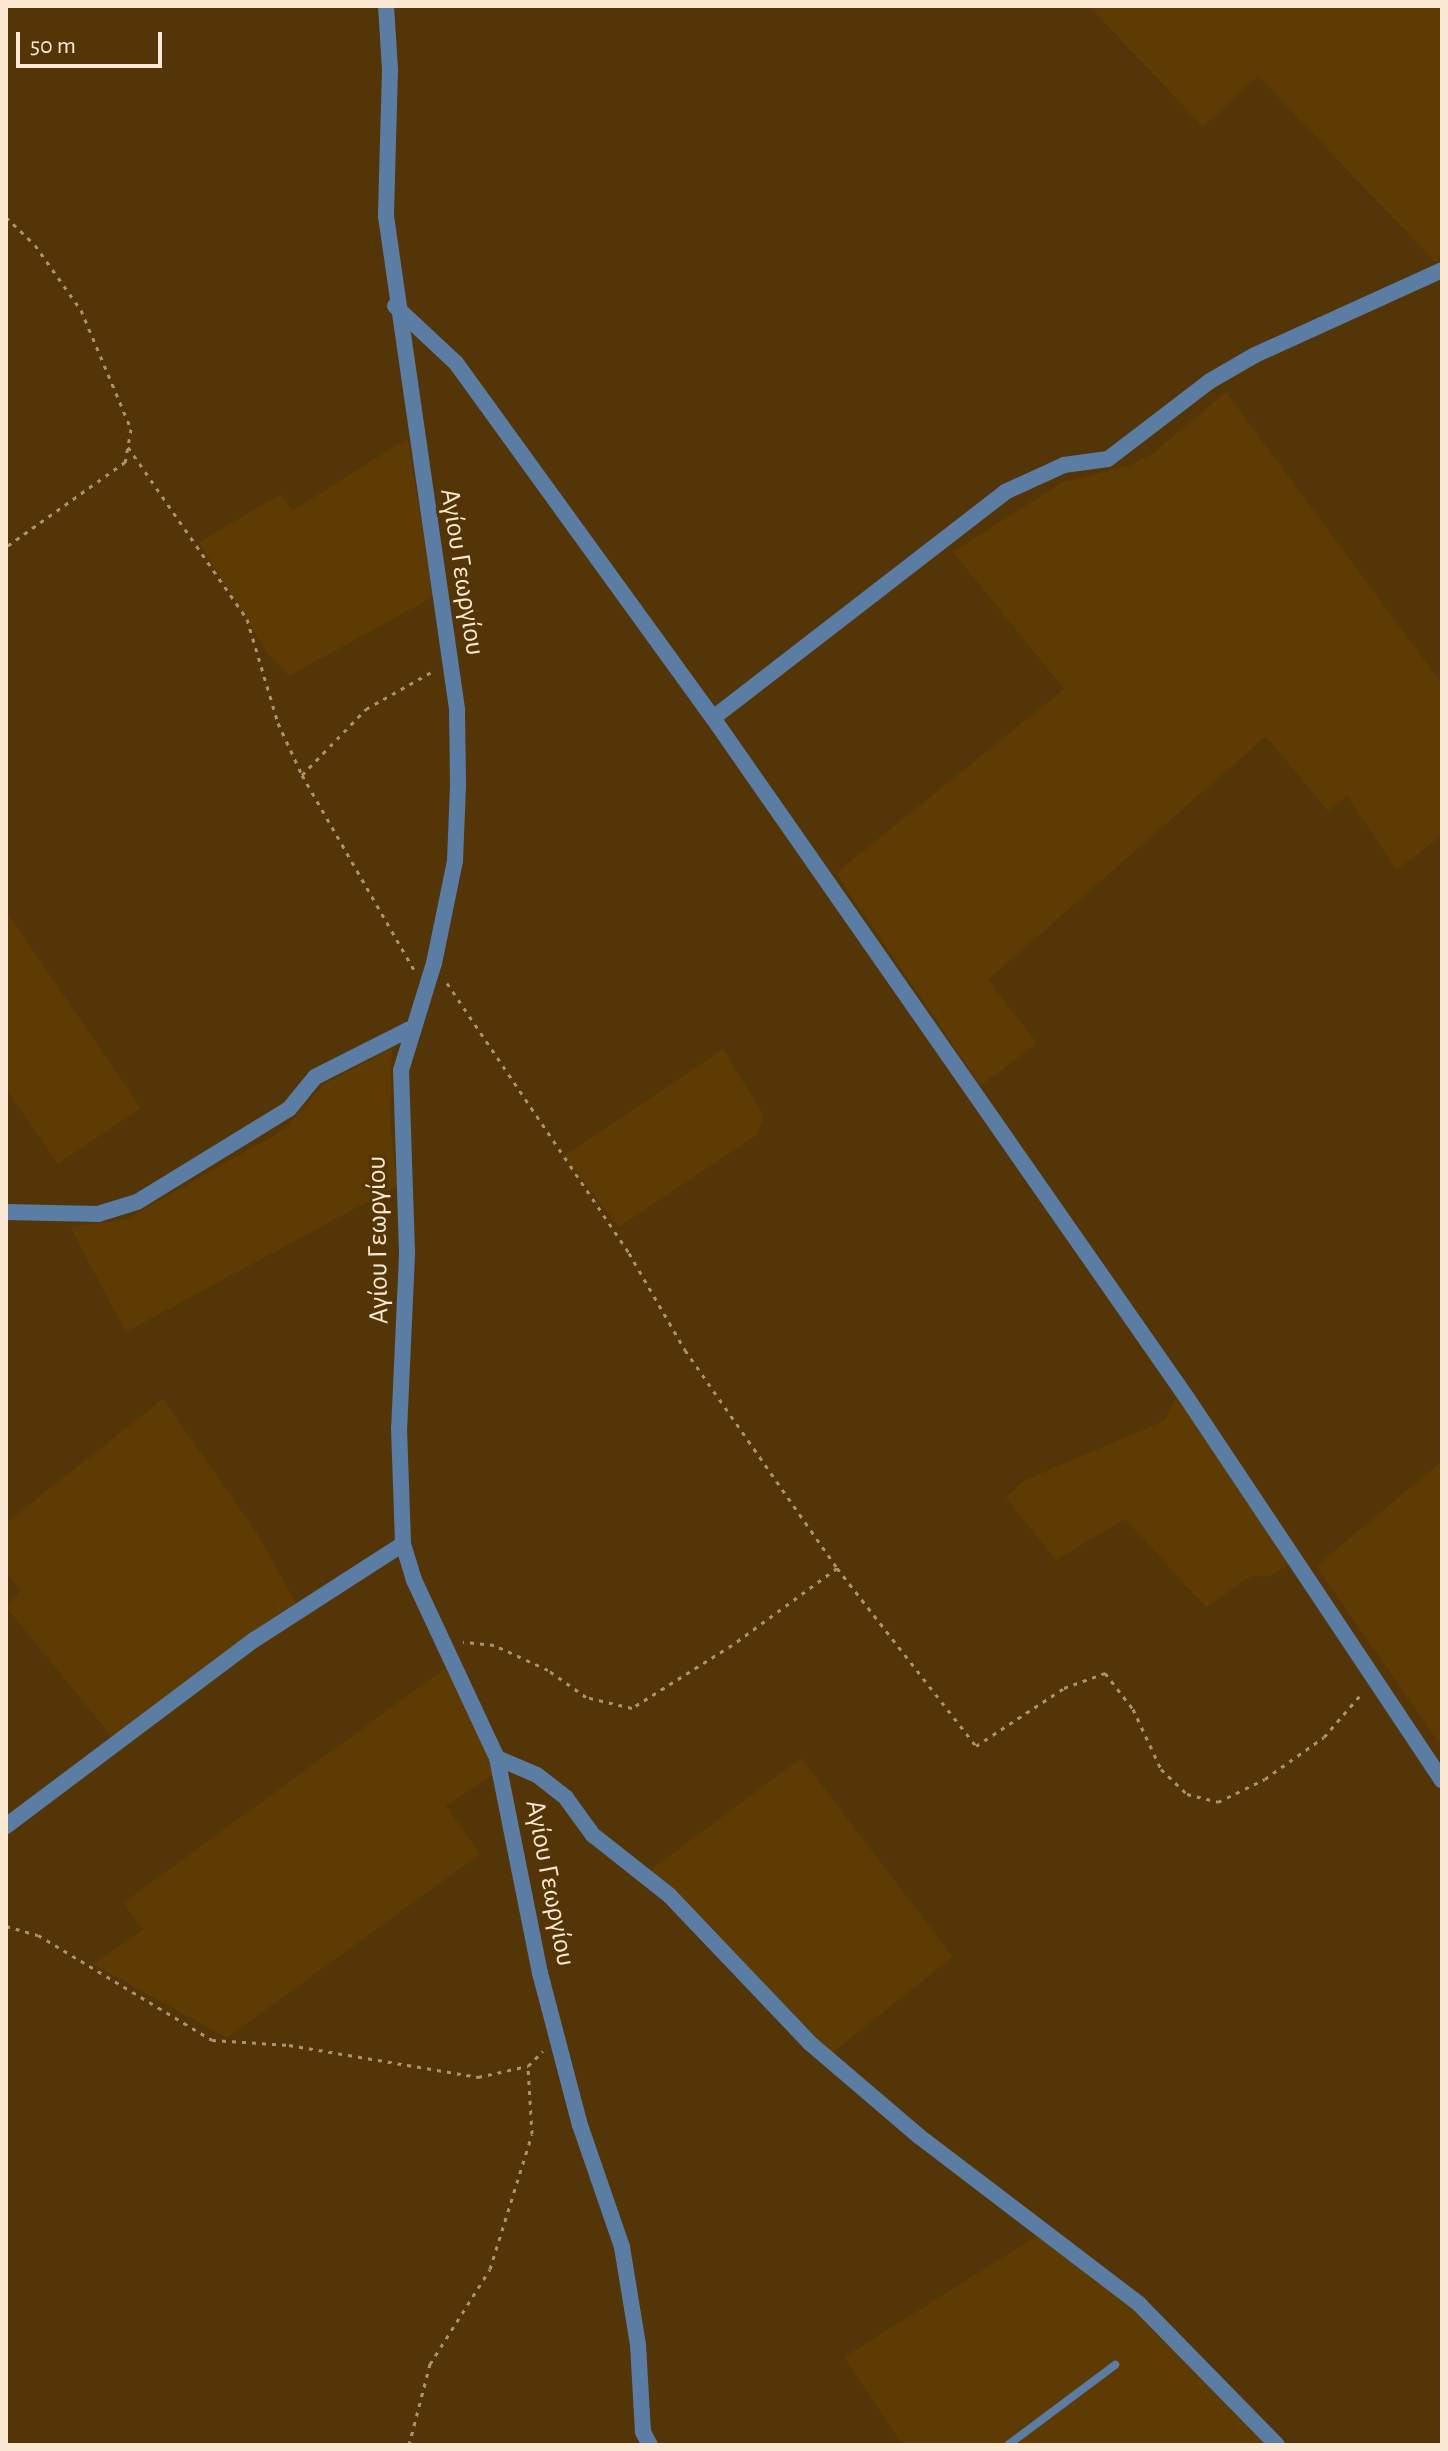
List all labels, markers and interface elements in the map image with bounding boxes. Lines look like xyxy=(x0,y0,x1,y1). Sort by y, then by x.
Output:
scale bar xyxy=(20,16,166,66)
text: 50 m xyxy=(30,34,76,58)
street label: Αγίου Γεωργίου xyxy=(432,486,492,658)
street label: Αγίου Γεωργίου xyxy=(360,1155,396,1325)
street label: Αγίου Γεωργίου xyxy=(517,1797,583,1969)

